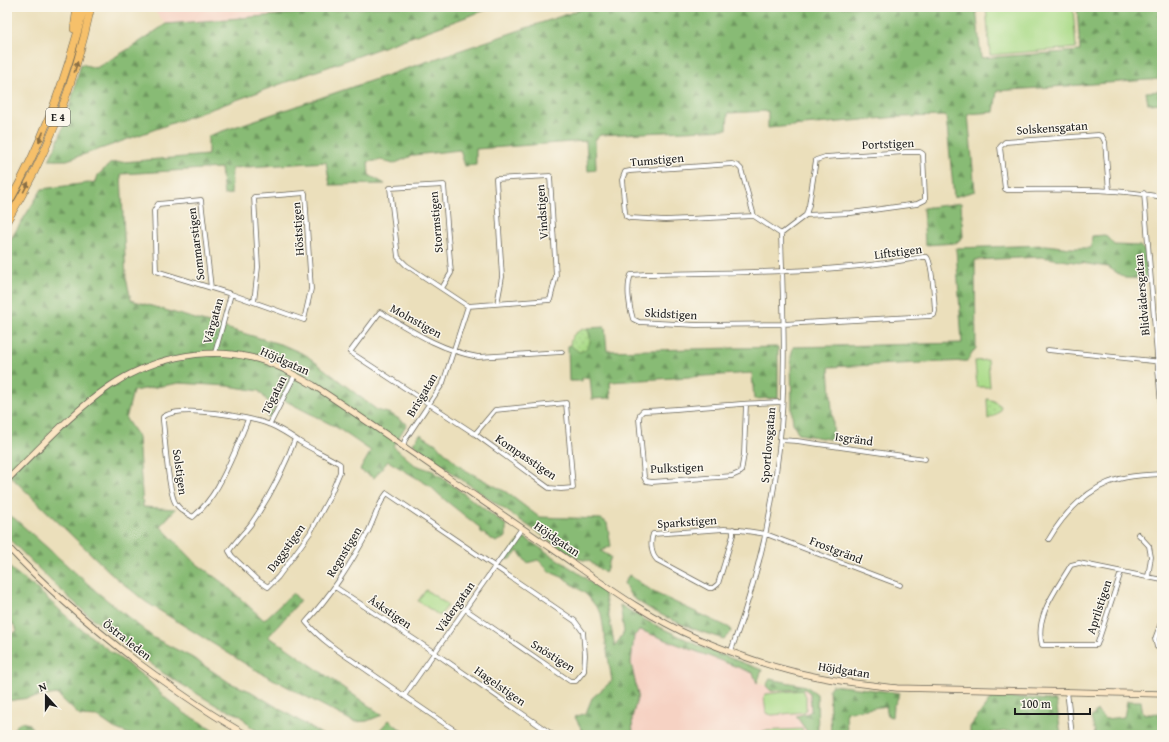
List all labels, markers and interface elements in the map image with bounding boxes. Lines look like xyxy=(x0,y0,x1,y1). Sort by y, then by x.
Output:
one-way arrow xyxy=(73,61,79,73)
road number: E 4 xyxy=(46,108,70,126)
street label: Solskensgatan xyxy=(1016,117,1088,138)
one-way arrow xyxy=(38,132,44,143)
street label: Portstigen xyxy=(861,134,915,153)
street label: Tumstigen xyxy=(629,149,685,170)
one-way arrow xyxy=(23,181,29,193)
street label: Vindstigen xyxy=(531,184,552,240)
street label: Stormstigen xyxy=(424,190,447,254)
street label: Höststigen xyxy=(287,201,308,256)
street label: Sommarstigen xyxy=(183,207,208,281)
street label: Liftstigen xyxy=(873,240,923,263)
street label: Blidvädersgatan xyxy=(1129,253,1154,336)
street label: Vårgatan xyxy=(198,296,227,346)
street label: Molnstigen xyxy=(387,299,445,342)
street label: Skidstigen xyxy=(644,304,698,323)
street label: Höjdgatan xyxy=(258,342,313,379)
street label: Brisgatan xyxy=(402,369,441,420)
street label: Tögatan xyxy=(257,372,291,417)
street label: Sportlovsgatan xyxy=(756,406,779,484)
street label: Isgränd xyxy=(834,427,875,450)
street label: Kompasstigen xyxy=(492,430,561,484)
street label: Solstigen xyxy=(169,448,192,496)
street label: Pulkstigen xyxy=(650,458,704,477)
street label: Sparkstigen xyxy=(657,511,718,532)
street label: Höjdgatan xyxy=(531,517,584,560)
street label: Daggstigen xyxy=(262,520,309,575)
street label: Regnstigen xyxy=(322,523,365,580)
street label: Frostgränd xyxy=(807,532,866,568)
street label: Aprilstigen xyxy=(1082,577,1115,636)
street label: Vädergatan xyxy=(431,578,479,636)
street label: Åskstigen xyxy=(365,591,415,632)
street label: Östra leden xyxy=(100,615,155,664)
street label: Snöstigen xyxy=(528,635,579,676)
street label: Höjdgatan xyxy=(817,657,871,682)
street label: Hagelstigen xyxy=(471,662,530,710)
north arrow xyxy=(26,676,66,716)
text: N xyxy=(36,678,49,695)
scale bar xyxy=(1015,690,1090,716)
text: 100 m xyxy=(1021,695,1051,712)

